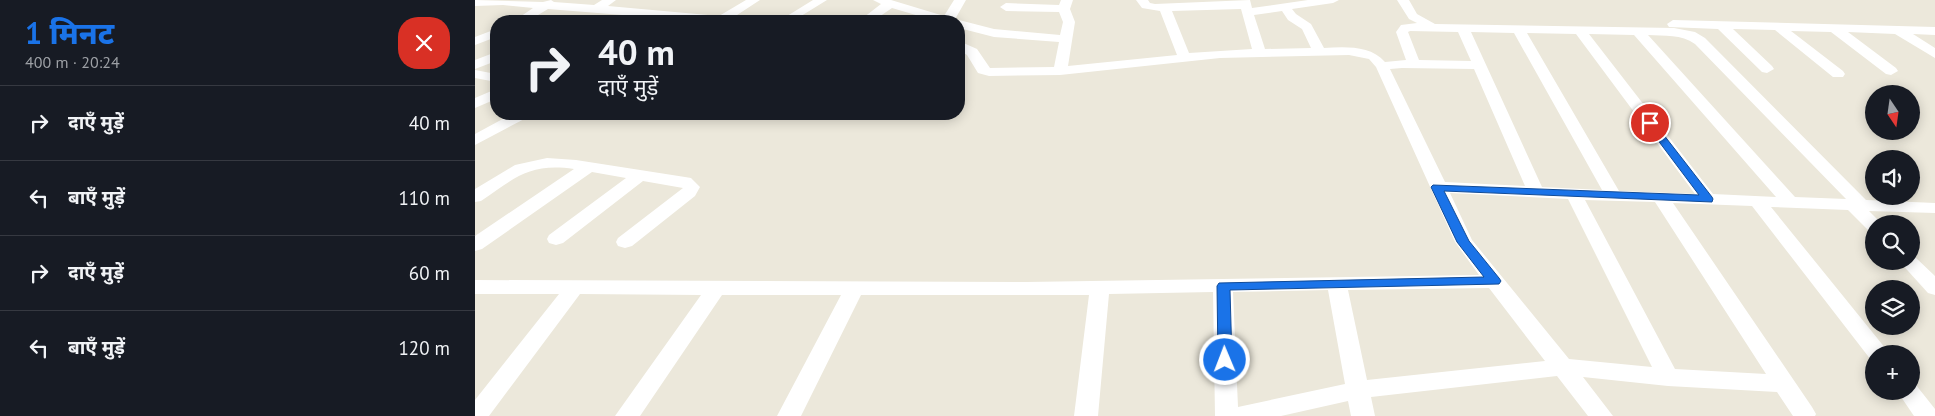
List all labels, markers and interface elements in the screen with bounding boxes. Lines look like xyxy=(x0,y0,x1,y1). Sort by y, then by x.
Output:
text: 1 मिनट xyxy=(25,13,114,52)
button: close xyxy=(398,17,450,69)
text: 40 m xyxy=(598,29,675,75)
icon: right xyxy=(515,35,580,100)
text: 400 m · 20:24 xyxy=(25,52,120,72)
text: दाएँ मुड़ें xyxy=(598,73,658,101)
north arrow xyxy=(1865,85,1920,140)
map controls xyxy=(1865,85,1920,400)
pin xyxy=(1629,102,1671,144)
icon: right xyxy=(25,109,53,137)
icon: arrive xyxy=(1636,109,1664,137)
text: दाएँ मुड़ें xyxy=(68,110,124,134)
text: 40 m xyxy=(409,111,450,135)
button: sound xyxy=(1865,150,1920,205)
icon: left xyxy=(25,184,53,212)
text: बाएँ मुड़ें xyxy=(68,185,125,209)
text: 110 m xyxy=(398,186,450,210)
button: search xyxy=(1865,215,1920,270)
icon: right xyxy=(25,259,53,287)
text: दाएँ मुड़ें xyxy=(68,260,124,284)
text: 60 m xyxy=(409,261,450,285)
button: layers xyxy=(1865,280,1920,335)
position arrow xyxy=(1198,333,1250,385)
icon: left xyxy=(25,334,53,362)
text: बाएँ मुड़ें xyxy=(68,335,125,359)
text: 120 m xyxy=(398,336,450,360)
button: + xyxy=(1865,345,1920,400)

